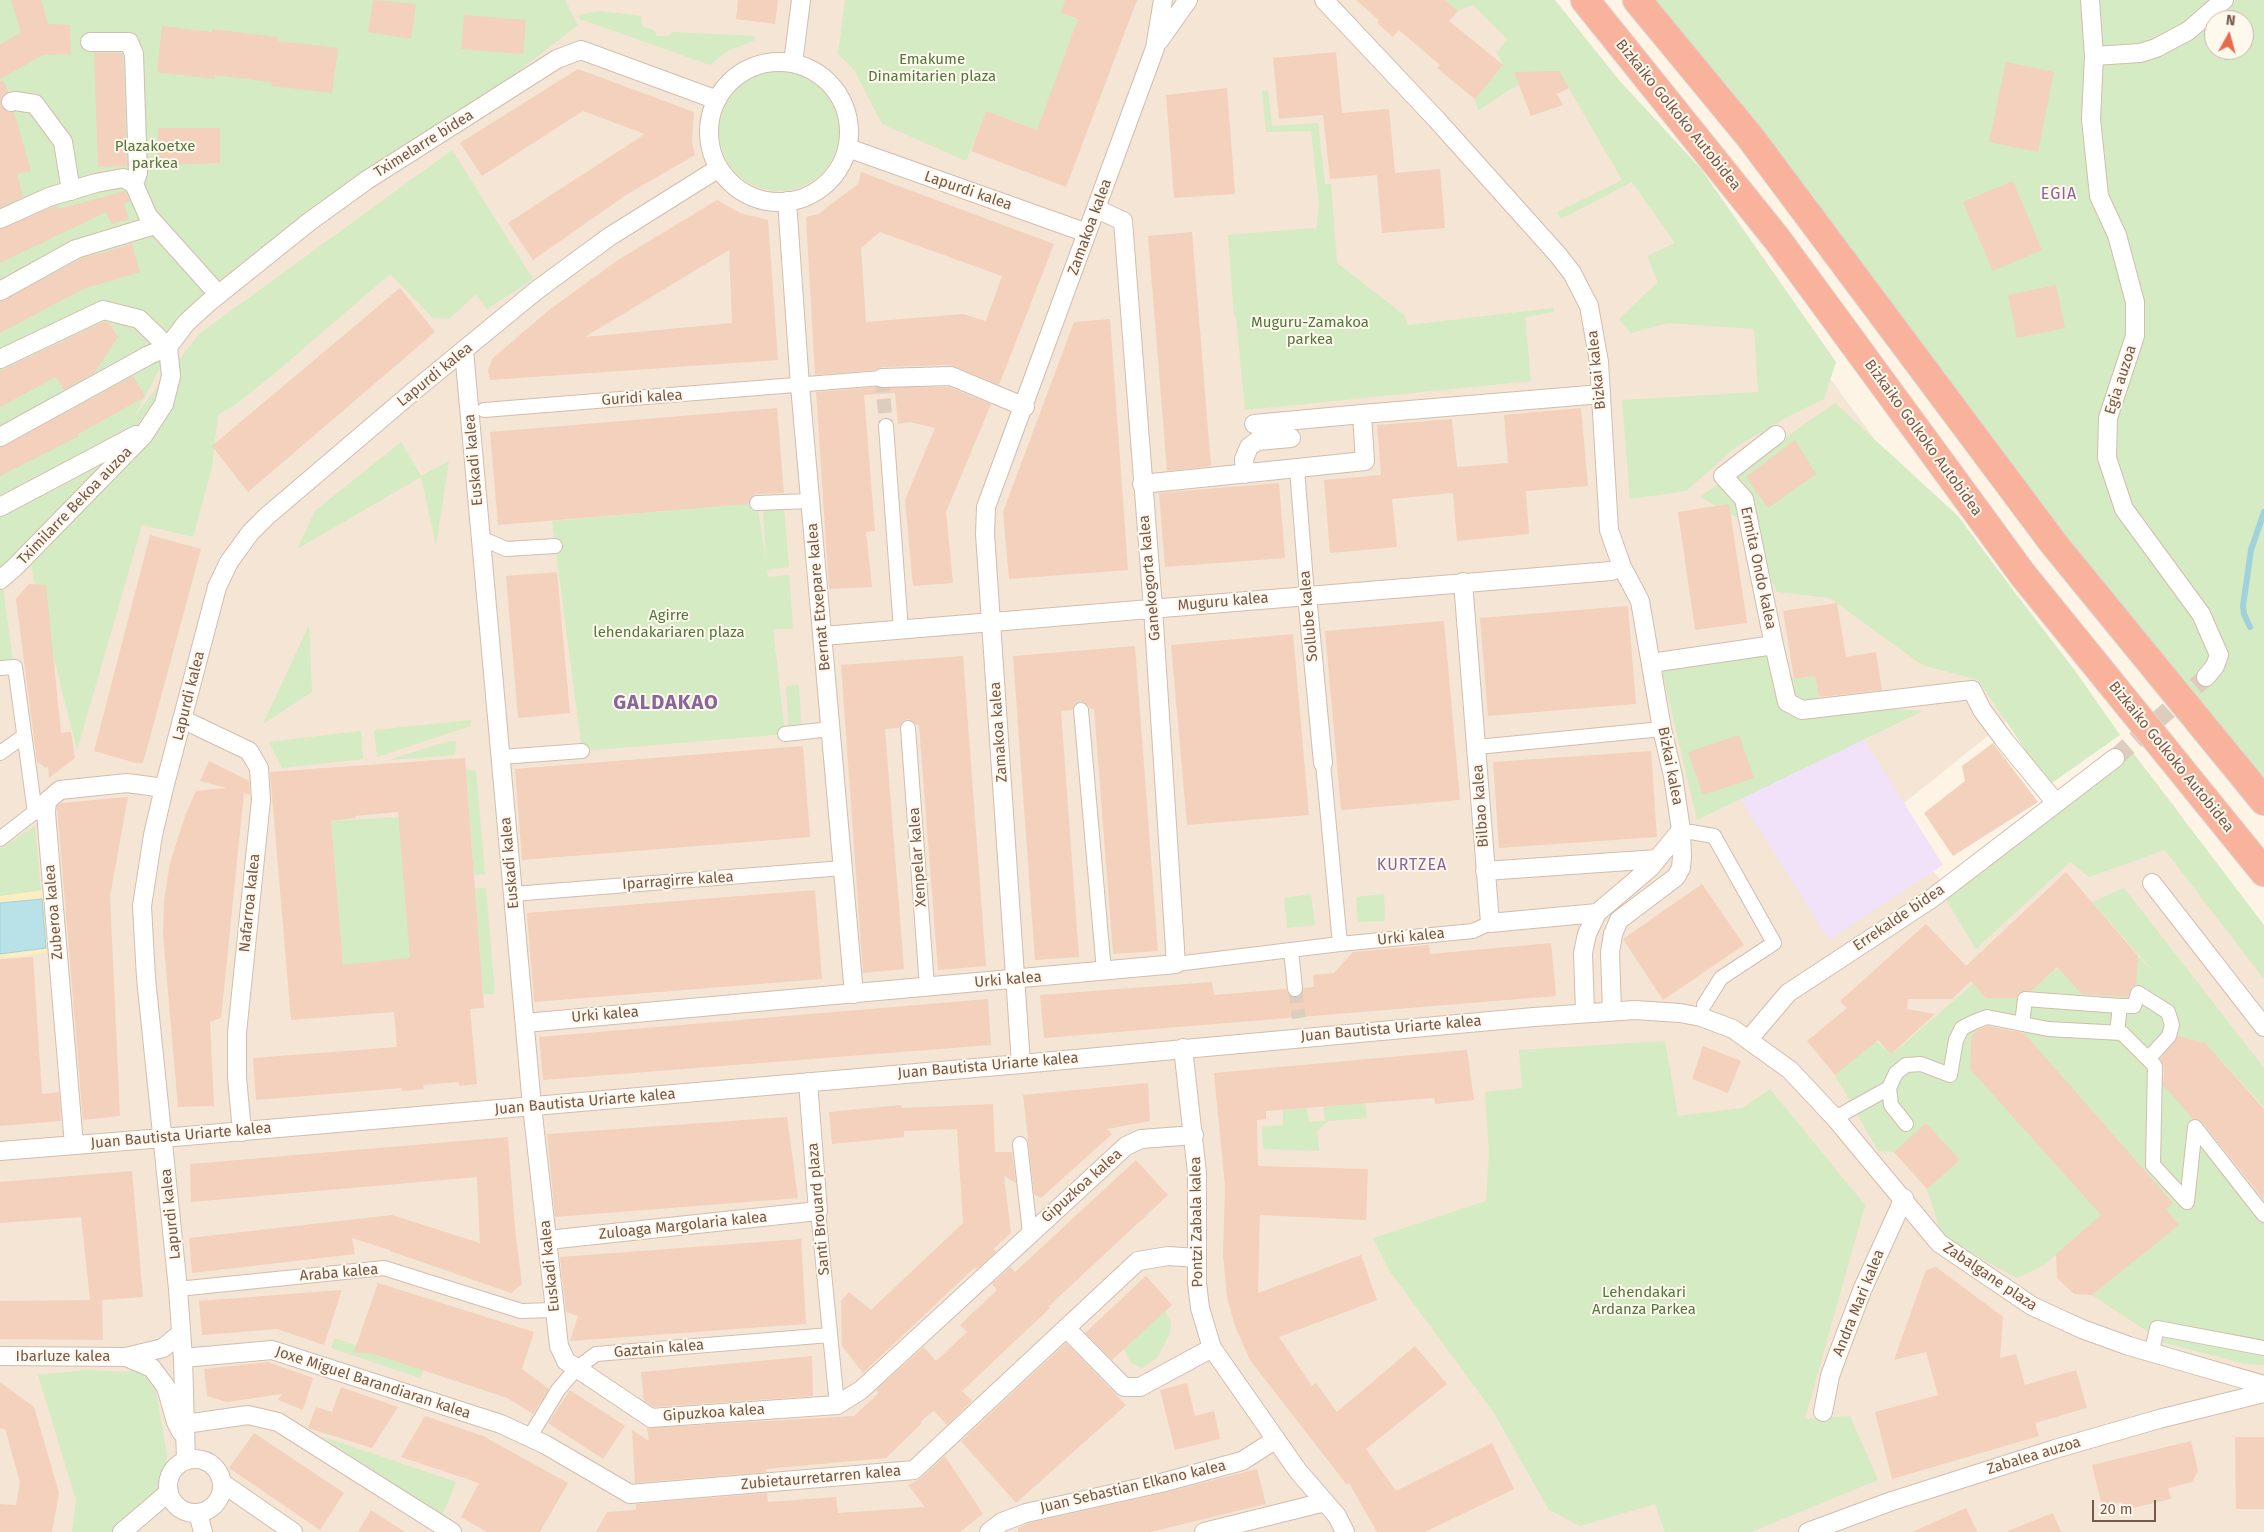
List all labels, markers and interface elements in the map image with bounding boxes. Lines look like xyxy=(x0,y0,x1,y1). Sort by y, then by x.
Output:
north arrow xyxy=(2204,10,2254,60)
text: N xyxy=(2225,12,2236,30)
street label: Bizkaiko Golkoko Autobidea xyxy=(1612,36,1744,194)
park label: Emakume Dinamitarien plaza xyxy=(868,51,996,86)
street label: Tximelarre bidea xyxy=(371,106,477,182)
park label: Plazakoetxe parkea xyxy=(115,138,195,173)
street label: Lapurdi kalea xyxy=(922,168,1014,214)
street label: Zamakoa kalea xyxy=(1064,176,1116,278)
district label: EGIA xyxy=(2040,185,2078,205)
park label: Muguru-Zamakoa parkea xyxy=(1251,314,1369,349)
street label: Bizkai kalea xyxy=(1584,329,1610,411)
street label: Lapurdi kalea xyxy=(394,339,476,411)
street label: Egia auzoa xyxy=(2101,343,2141,417)
street label: Bizkaiko Golkoko Autobidea xyxy=(1860,356,1986,520)
street label: Guridi kalea xyxy=(601,386,683,410)
street label: Euskadi kalea xyxy=(461,413,487,507)
street label: Tximilarre Bekoa auzoa xyxy=(14,443,136,569)
street label: Ermita Ondo kalea xyxy=(1736,505,1780,631)
street label: Ganekogorta kalea xyxy=(1136,514,1164,642)
street label: Bernat Etxepare kalea xyxy=(804,522,834,672)
street label: Sollube kalea xyxy=(1296,570,1322,662)
street label: Muguru kalea xyxy=(1177,589,1269,615)
park label: Agirre lehendakariaren plaza xyxy=(593,607,745,642)
street label: Lapurdi kalea xyxy=(169,649,209,743)
street label: Bizkaiko Golkoko Autobidea xyxy=(2105,678,2237,836)
street label: Zamakoa kalea xyxy=(986,681,1012,783)
district label: GALDAKAO xyxy=(612,691,720,715)
street label: Bizkai kalea xyxy=(1654,725,1686,807)
street label: Bilbao kalea xyxy=(1469,764,1493,848)
street label: Xenpelar kalea xyxy=(906,806,930,908)
street label: Euskadi kalea xyxy=(497,816,523,910)
street label: Nafarroa kalea xyxy=(236,853,264,953)
district label: KURTZEA xyxy=(1376,856,1448,876)
street label: Zuberoa kalea xyxy=(41,864,67,960)
street label: Iparragirre kalea xyxy=(622,868,734,894)
street label: Errekalde bidea xyxy=(1850,881,1948,955)
street label: Urki kalea xyxy=(1376,925,1446,949)
street label: Urki kalea xyxy=(974,968,1042,992)
street label: Urki kalea xyxy=(571,1003,639,1027)
street label: Juan Bautista Uriarte kalea xyxy=(1300,1012,1482,1046)
street label: Juan Bautista Uriarte kalea xyxy=(897,1049,1079,1083)
street label: Juan Bautista Uriarte kalea xyxy=(494,1085,676,1119)
street label: Juan Bautista Uriarte kalea xyxy=(90,1119,272,1153)
street label: Santi Brouard plaza xyxy=(804,1142,834,1276)
street label: Gipuzkoa kalea xyxy=(1038,1145,1126,1227)
street label: Pontzi Zabala kalea xyxy=(1187,1156,1207,1288)
street label: Lapurdi kalea xyxy=(157,1168,185,1260)
street label: Zuloaga Margolaria kalea xyxy=(598,1208,768,1244)
street label: Euskadi kalea xyxy=(536,1219,564,1313)
street label: Zabalgane plaza xyxy=(1940,1239,2040,1315)
street label: Andra Mari kalea xyxy=(1829,1247,1889,1359)
street label: Araba kalea xyxy=(299,1261,379,1285)
park label: Lehendakari Ardanza Parkea xyxy=(1592,1284,1696,1319)
street label: Gaztain kalea xyxy=(613,1336,705,1362)
street label: Joxe Miguel Barandiaran kalea xyxy=(273,1343,473,1423)
street label: Ibarluze kalea xyxy=(16,1348,110,1366)
street label: Gipuzkoa kalea xyxy=(662,1400,766,1426)
street label: Zabalea auzoa xyxy=(1985,1433,2083,1479)
street label: Juan Sebastian Elkano kalea xyxy=(1038,1457,1228,1517)
street label: Zubietaurretarren kalea xyxy=(740,1462,902,1494)
scale bar xyxy=(2094,1490,2158,1522)
text: 20 m xyxy=(2100,1500,2133,1518)

